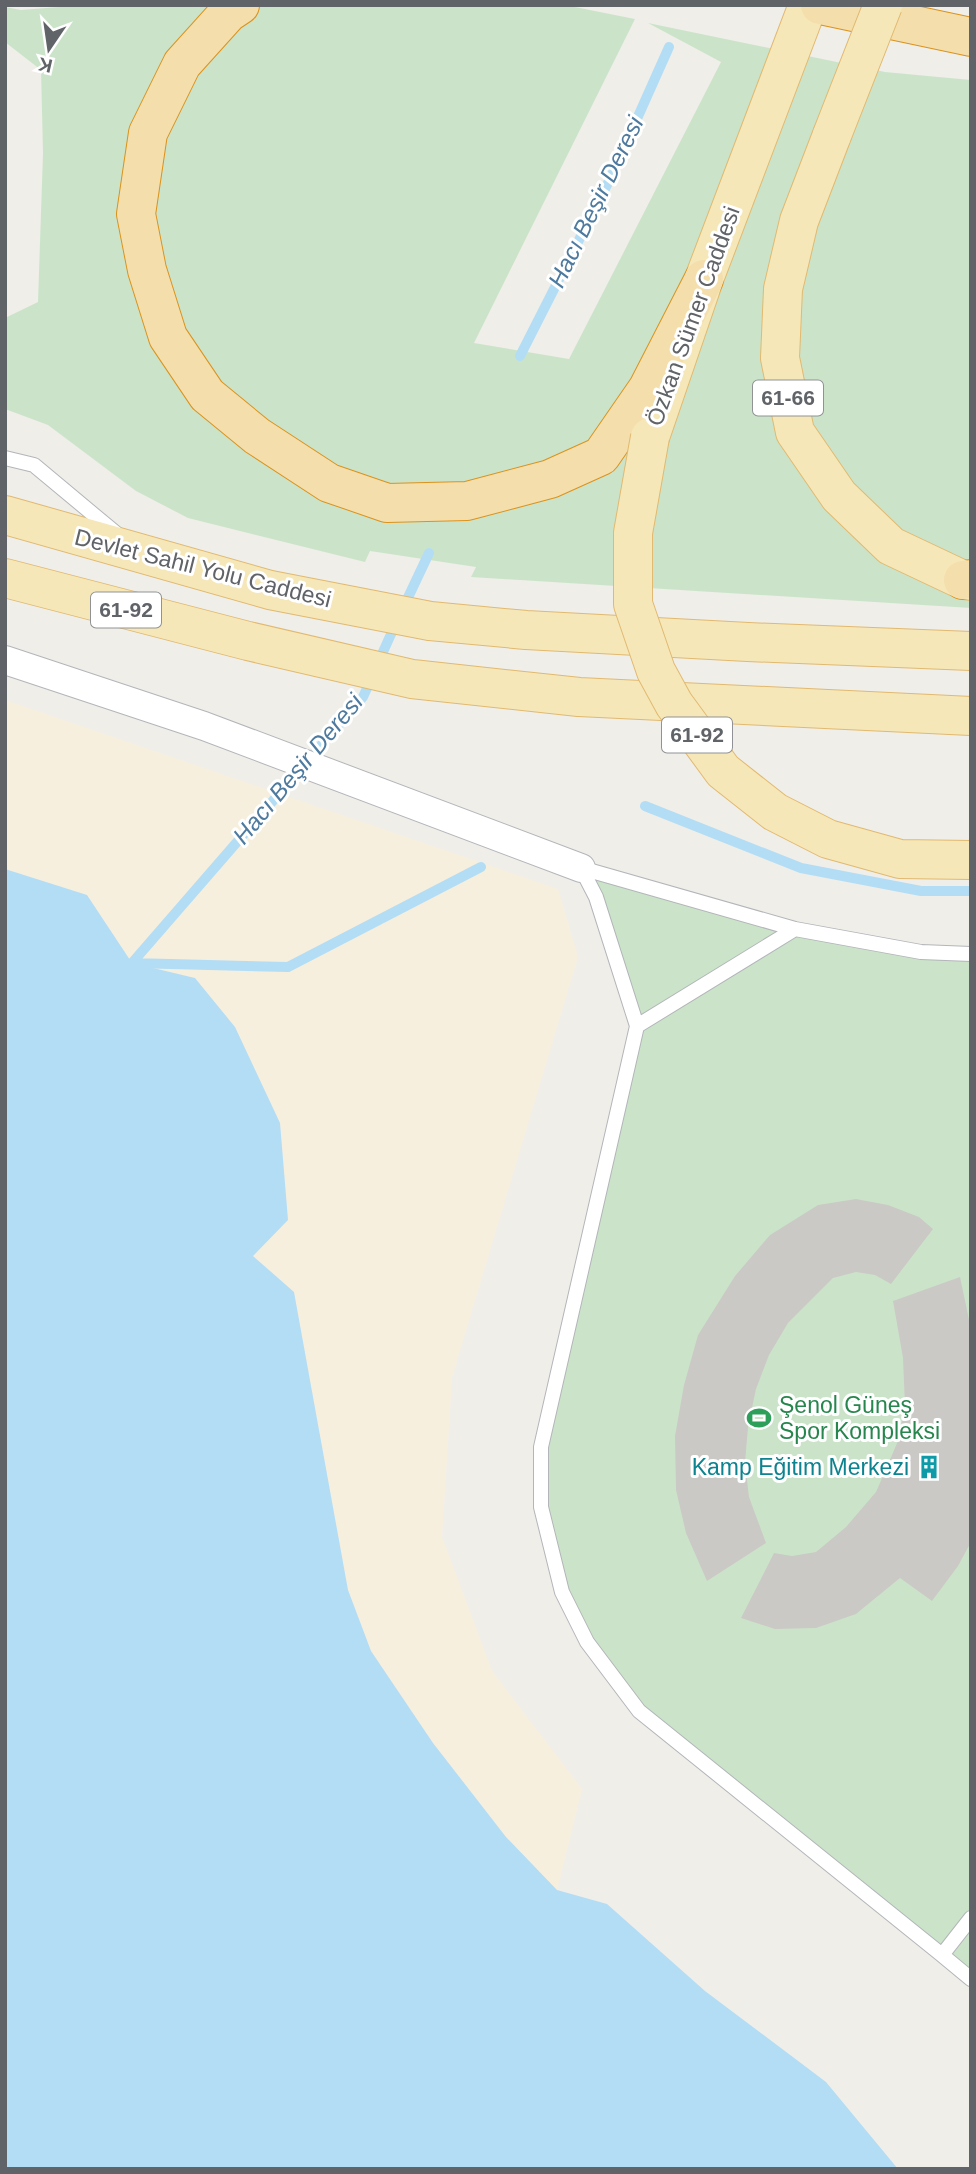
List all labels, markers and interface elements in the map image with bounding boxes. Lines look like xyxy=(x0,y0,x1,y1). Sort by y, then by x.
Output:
north arrow xyxy=(14,14,84,84)
text: K xyxy=(36,53,54,77)
water label: Hacı Beşir Deresi xyxy=(542,111,649,292)
street label: Özkan Sümer Caddesi xyxy=(641,203,745,429)
road number: 61-66 xyxy=(753,380,823,416)
street label: Devlet Sahil Yolu Caddesi xyxy=(72,524,334,612)
road number: 61-92 xyxy=(91,592,161,628)
water label: Hacı Beşir Deresi xyxy=(227,688,368,849)
road number: 61-92 xyxy=(662,718,732,752)
place label: Şenol Güneş Spor Kompleksi xyxy=(779,1392,940,1444)
sports icon: Şenol Güneş Spor Kompleksi xyxy=(745,1404,773,1432)
building icon: Kamp Eğitim Merkezi xyxy=(915,1453,943,1481)
place label: Kamp Eğitim Merkezi xyxy=(692,1454,909,1480)

